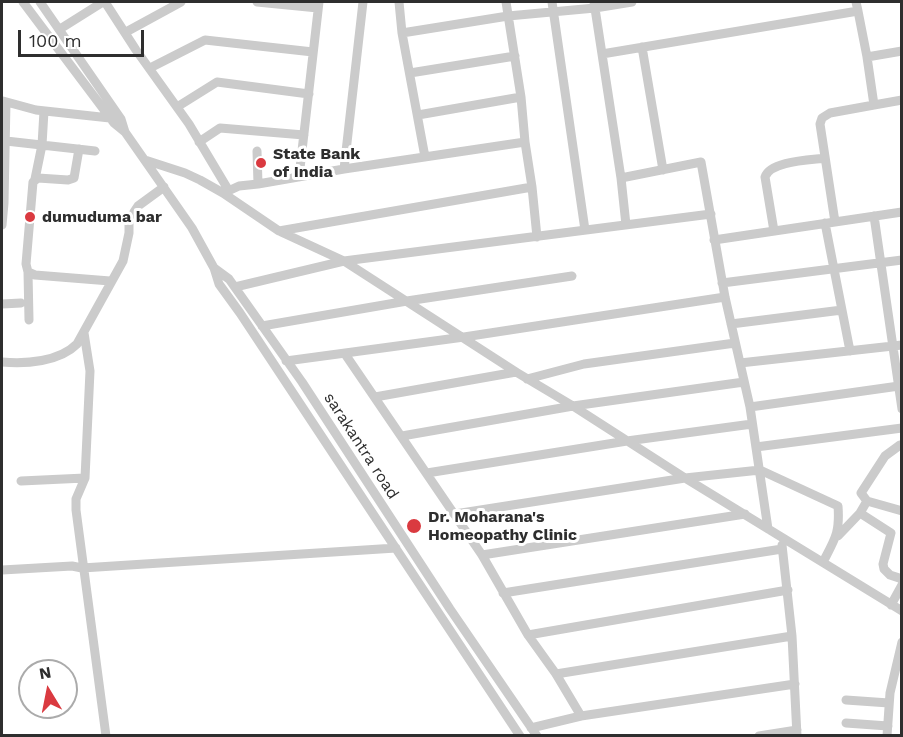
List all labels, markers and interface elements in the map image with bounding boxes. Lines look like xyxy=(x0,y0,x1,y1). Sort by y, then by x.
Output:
scale bar xyxy=(21,18,147,56)
text: 100 m xyxy=(29,30,82,51)
place label: State Bank of India xyxy=(273,144,360,182)
marker: State Bank of India xyxy=(254,156,268,170)
place label: dumuduma bar xyxy=(42,207,162,227)
marker: dumuduma bar xyxy=(23,210,37,224)
street label: sarakantra road xyxy=(319,389,403,503)
place label: Dr. Moharana's Homeopathy Clinic xyxy=(428,507,577,545)
marker: Dr. Moharana's Homeopathy Clinic xyxy=(405,517,423,535)
north arrow xyxy=(18,659,78,719)
text: N xyxy=(38,662,53,683)

